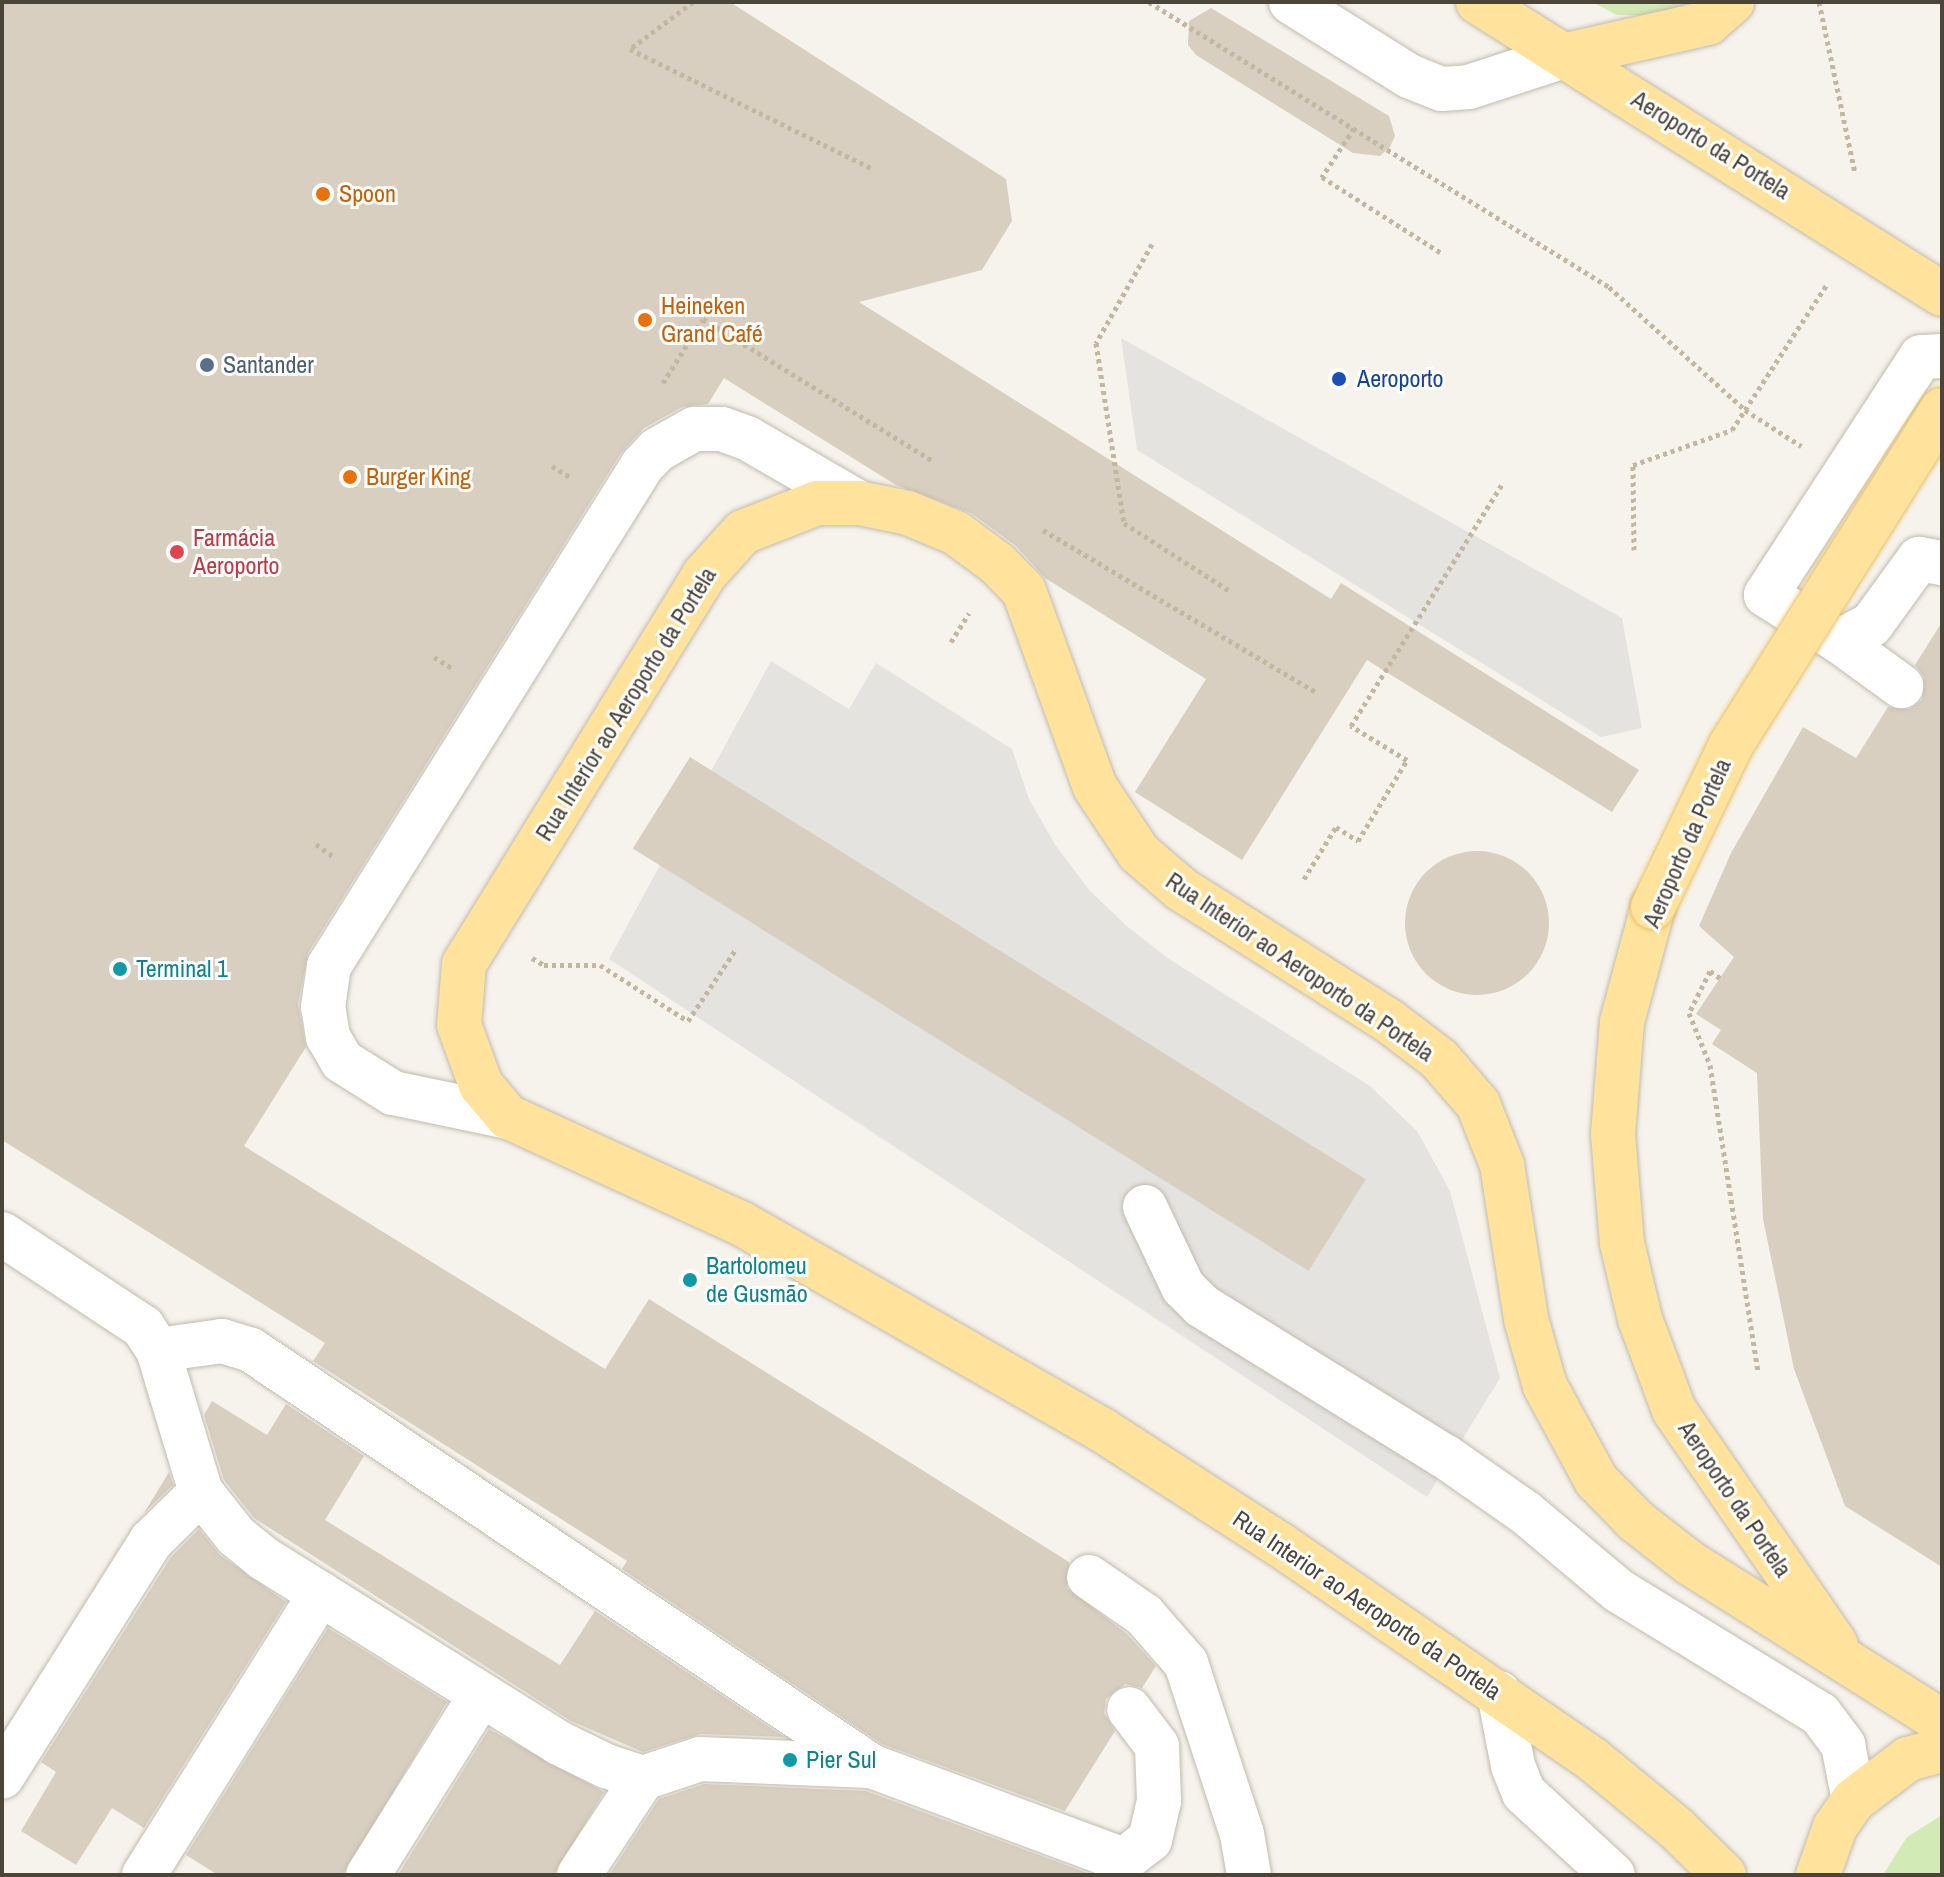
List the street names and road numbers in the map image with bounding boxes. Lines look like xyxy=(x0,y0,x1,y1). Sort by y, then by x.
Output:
street label: Aeroporto da Portela xyxy=(1626,85,1796,205)
street label: Rua Interior ao Aeroporto da Portela xyxy=(529,561,723,847)
street label: Aeroporto da Portela xyxy=(1637,754,1737,932)
street label: Rua Interior ao Aeroporto da Portela xyxy=(1160,866,1440,1068)
street label: Aeroporto da Portela xyxy=(1672,1416,1798,1582)
street label: Rua Interior ao Aeroporto da Portela xyxy=(1227,1504,1507,1706)

